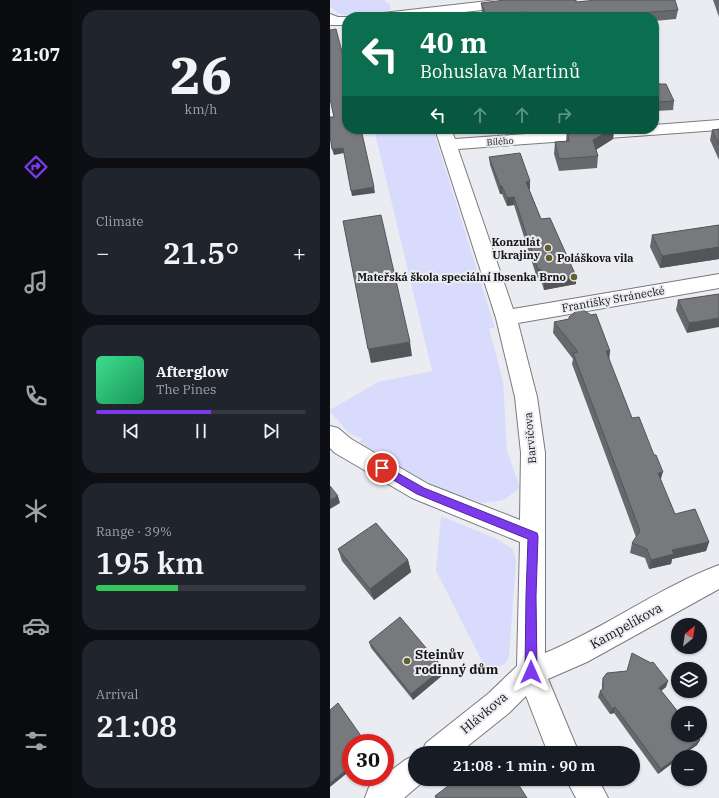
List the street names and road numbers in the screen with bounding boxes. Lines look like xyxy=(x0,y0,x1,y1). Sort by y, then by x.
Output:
street label: Bílého xyxy=(486,135,514,147)
street label: Františky Stránecké xyxy=(561,283,666,315)
street label: Barvičova xyxy=(521,412,539,464)
street label: Kampelíkova xyxy=(587,599,665,653)
street label: Hlávkova xyxy=(457,688,511,738)

